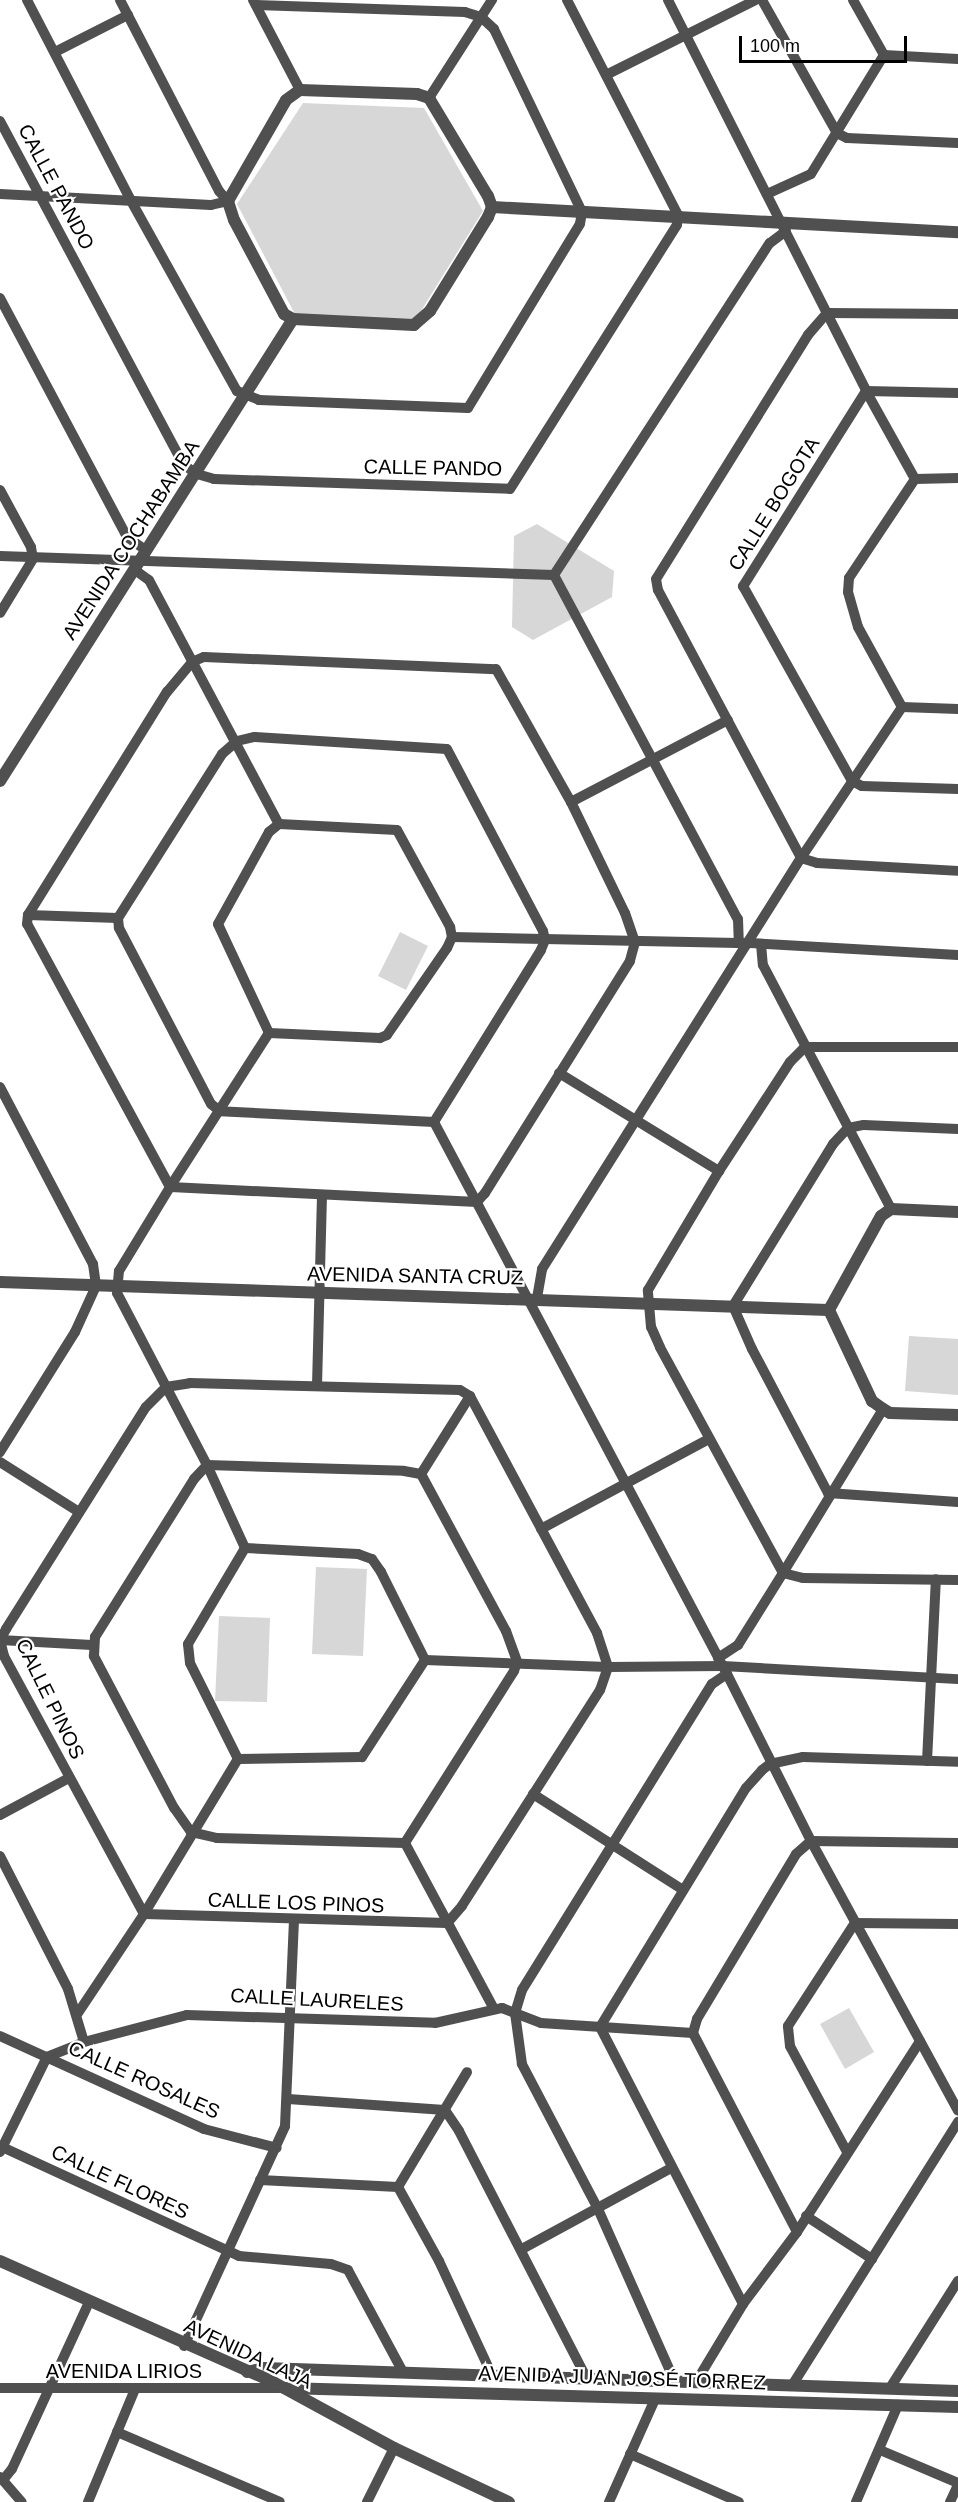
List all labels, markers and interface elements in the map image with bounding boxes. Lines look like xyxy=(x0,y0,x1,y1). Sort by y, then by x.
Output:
scale bar xyxy=(742,24,910,62)
text: 100 m xyxy=(750,36,800,56)
street label: CALLE PANDO xyxy=(13,120,99,254)
street label: CALLE BOGOTA xyxy=(723,433,825,575)
street label: AVENIDA COCHABAMBA xyxy=(57,435,205,645)
street label: CALLE PANDO xyxy=(364,455,502,481)
street label: AVENIDA SANTA CRUZ xyxy=(306,1262,524,1290)
street label: CALLE PINOS xyxy=(10,1635,90,1763)
street label: CALLE LOS PINOS xyxy=(207,1888,385,1918)
street label: CALLE LAURELES xyxy=(230,1983,404,2017)
street label: CALLE ROSALES xyxy=(64,2036,224,2124)
street label: CALLE FLORES xyxy=(47,2140,193,2224)
street label: AVENIDA LAJA xyxy=(180,2314,316,2394)
street label: AVENIDA LIRIOS xyxy=(45,2359,203,2383)
street label: AVENIDA JUAN JOSÉ TORREZ xyxy=(477,2361,767,2395)

